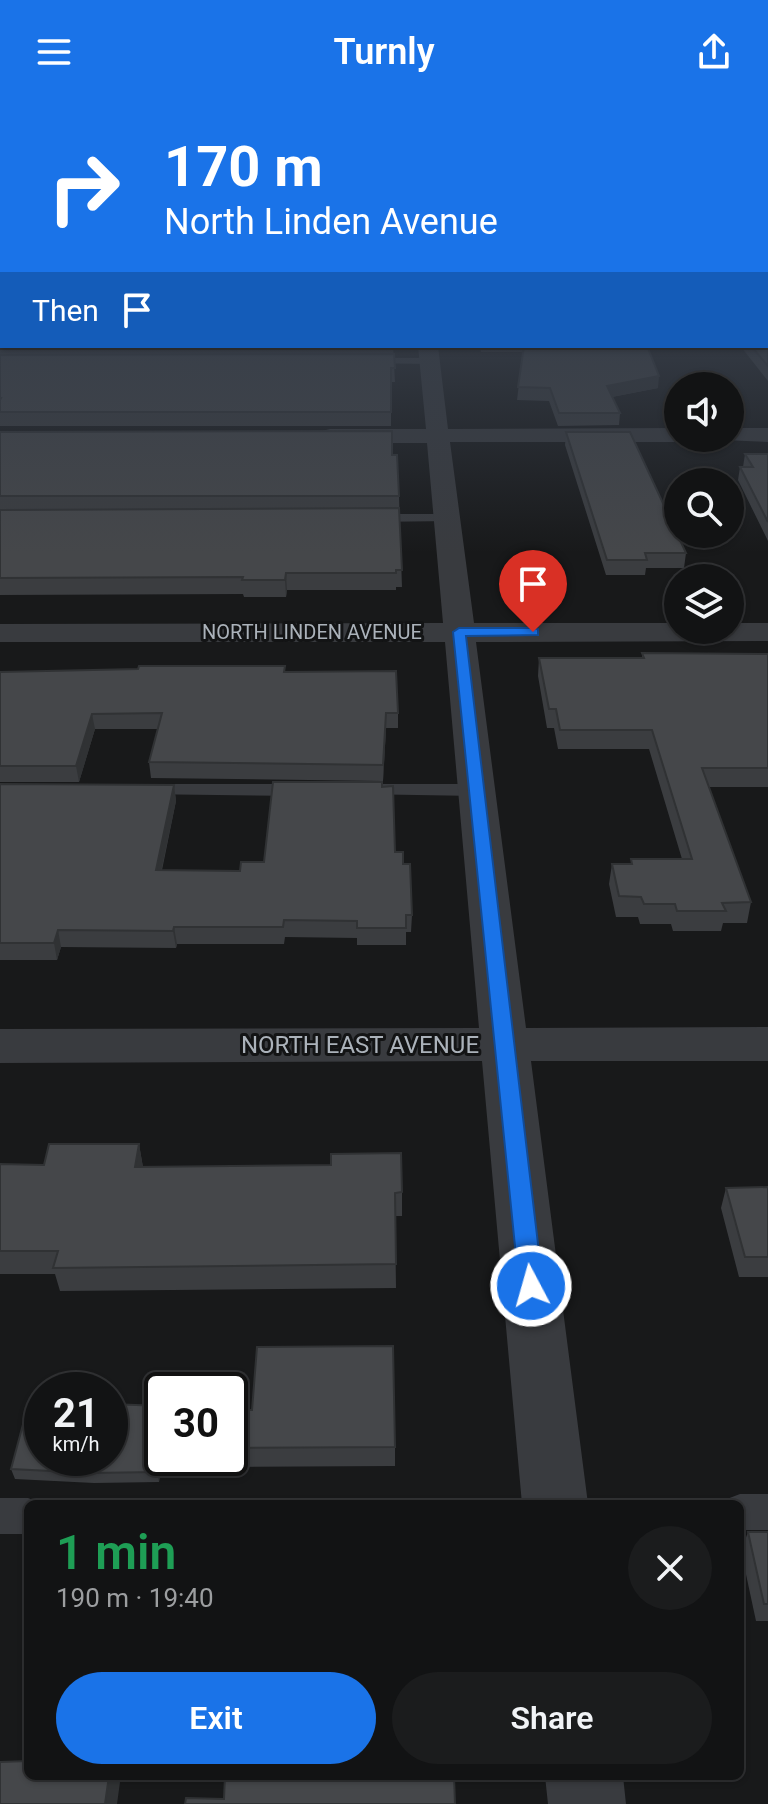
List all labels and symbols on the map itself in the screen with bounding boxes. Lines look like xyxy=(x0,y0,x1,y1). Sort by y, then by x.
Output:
pin xyxy=(499,550,567,632)
street label: NORTH LINDEN AVENUE xyxy=(202,620,422,644)
street label: NORTH EAST AVENUE xyxy=(241,1031,479,1059)
position arrow xyxy=(489,1244,573,1328)
speed limit sign: 30 xyxy=(144,1372,248,1476)

